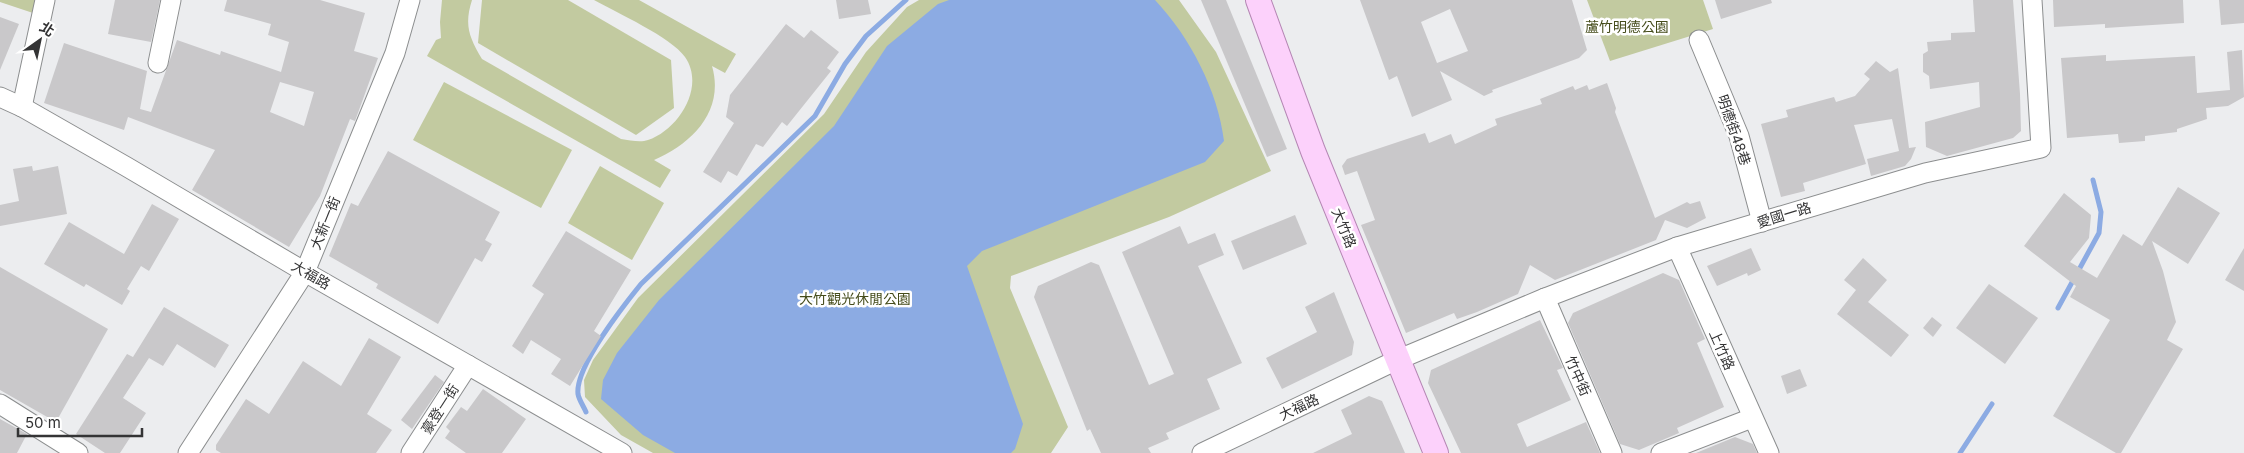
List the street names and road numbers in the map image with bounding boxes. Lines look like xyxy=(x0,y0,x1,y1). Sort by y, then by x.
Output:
street label: 明德街48巷 xyxy=(1714,92,1755,167)
street label: 大新一街 xyxy=(306,194,343,252)
street label: 愛國一路 xyxy=(1755,198,1813,231)
street label: 大竹路 xyxy=(1329,205,1360,250)
street label: 大福路 xyxy=(289,257,334,292)
street label: 上竹路 xyxy=(1706,327,1739,372)
street label: 竹中街 xyxy=(1562,353,1595,398)
street label: 豪登一街 xyxy=(417,381,462,437)
street label: 大福路 xyxy=(1276,390,1321,423)

